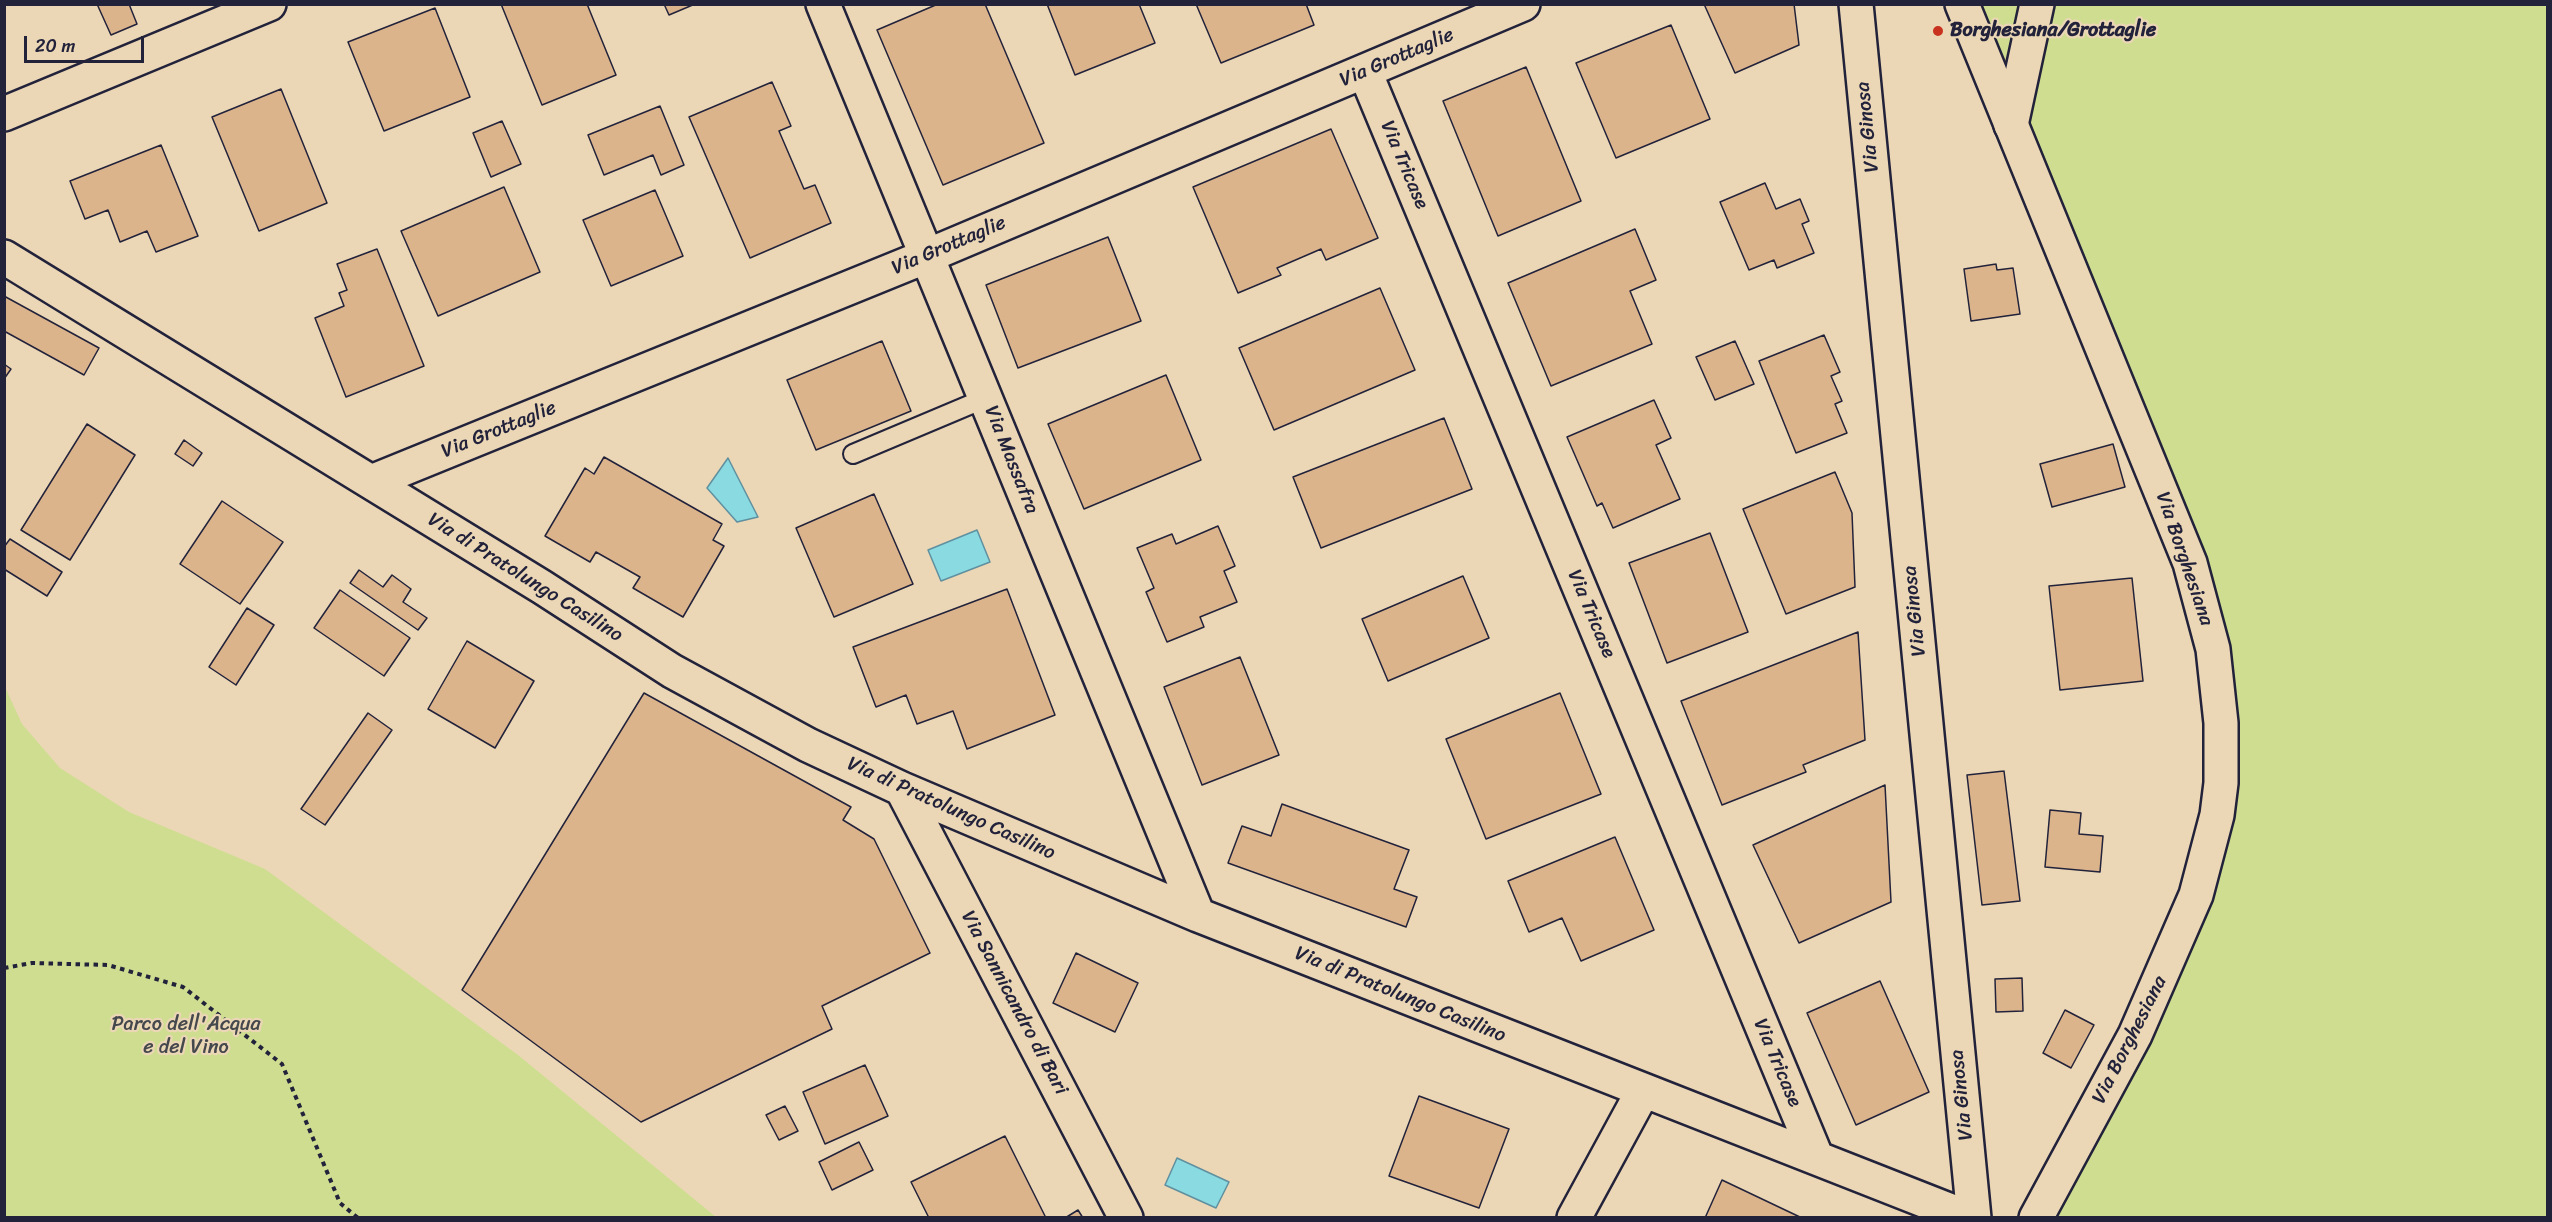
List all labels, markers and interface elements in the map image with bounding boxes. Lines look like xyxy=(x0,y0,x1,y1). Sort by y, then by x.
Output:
place label: Borghesiana/Grottaglie xyxy=(1950,19,2156,43)
street label: Via Grottaglie xyxy=(1336,23,1458,93)
scale bar xyxy=(27,24,147,62)
marker: Borghesiana/Grottaglie xyxy=(1931,24,1945,38)
text: 20 m xyxy=(35,30,75,62)
street label: Via Ginosa xyxy=(1851,81,1885,173)
street label: Via Tricase xyxy=(1375,117,1433,213)
street label: Via Grottaglie xyxy=(888,211,1010,281)
street label: Via Grottaglie xyxy=(438,396,560,464)
street label: Via Massafra xyxy=(978,402,1044,518)
street label: Via Borghesiana xyxy=(2150,489,2218,629)
street label: Via di Pratolungo Casilino xyxy=(423,508,627,648)
street label: Via Ginosa xyxy=(1898,565,1932,657)
street label: Via Tricase xyxy=(1562,566,1620,662)
street label: Via di Pratolungo Casilino xyxy=(843,752,1059,866)
street label: Via Sannicandro di Bari xyxy=(955,907,1073,1099)
street label: Via di Pratolungo Casilino xyxy=(1291,942,1509,1048)
street label: Via Borghesiana xyxy=(2088,972,2172,1108)
park label: Parco dell'Acqua e del Vino xyxy=(111,1013,261,1060)
street label: Via Tricase xyxy=(1748,1015,1806,1111)
street label: Via Ginosa xyxy=(1945,1049,1979,1141)

